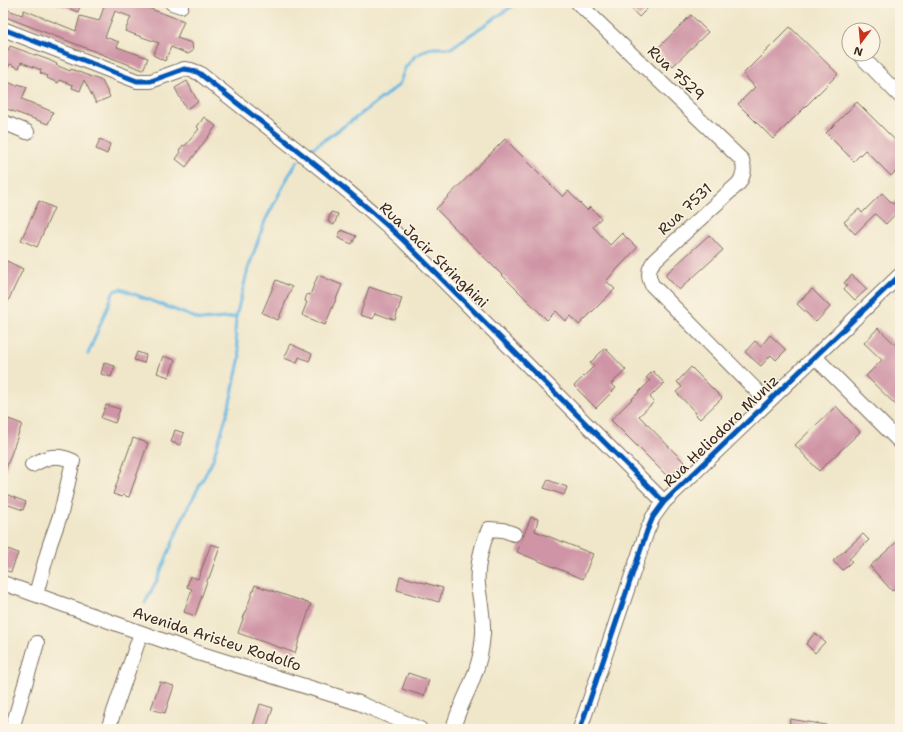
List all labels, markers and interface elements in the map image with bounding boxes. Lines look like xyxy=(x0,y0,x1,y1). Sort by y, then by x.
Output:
north arrow xyxy=(841,22,881,62)
street label: Rua 7529 xyxy=(643,41,709,105)
text: N xyxy=(852,43,865,60)
street label: Rua 7531 xyxy=(654,179,716,239)
street label: Rua Jacir Stringhini xyxy=(375,198,493,312)
street label: Rua Heliodoro Muniz xyxy=(659,371,783,491)
street label: Avenida Aristeu Rodolfo xyxy=(130,602,304,676)

